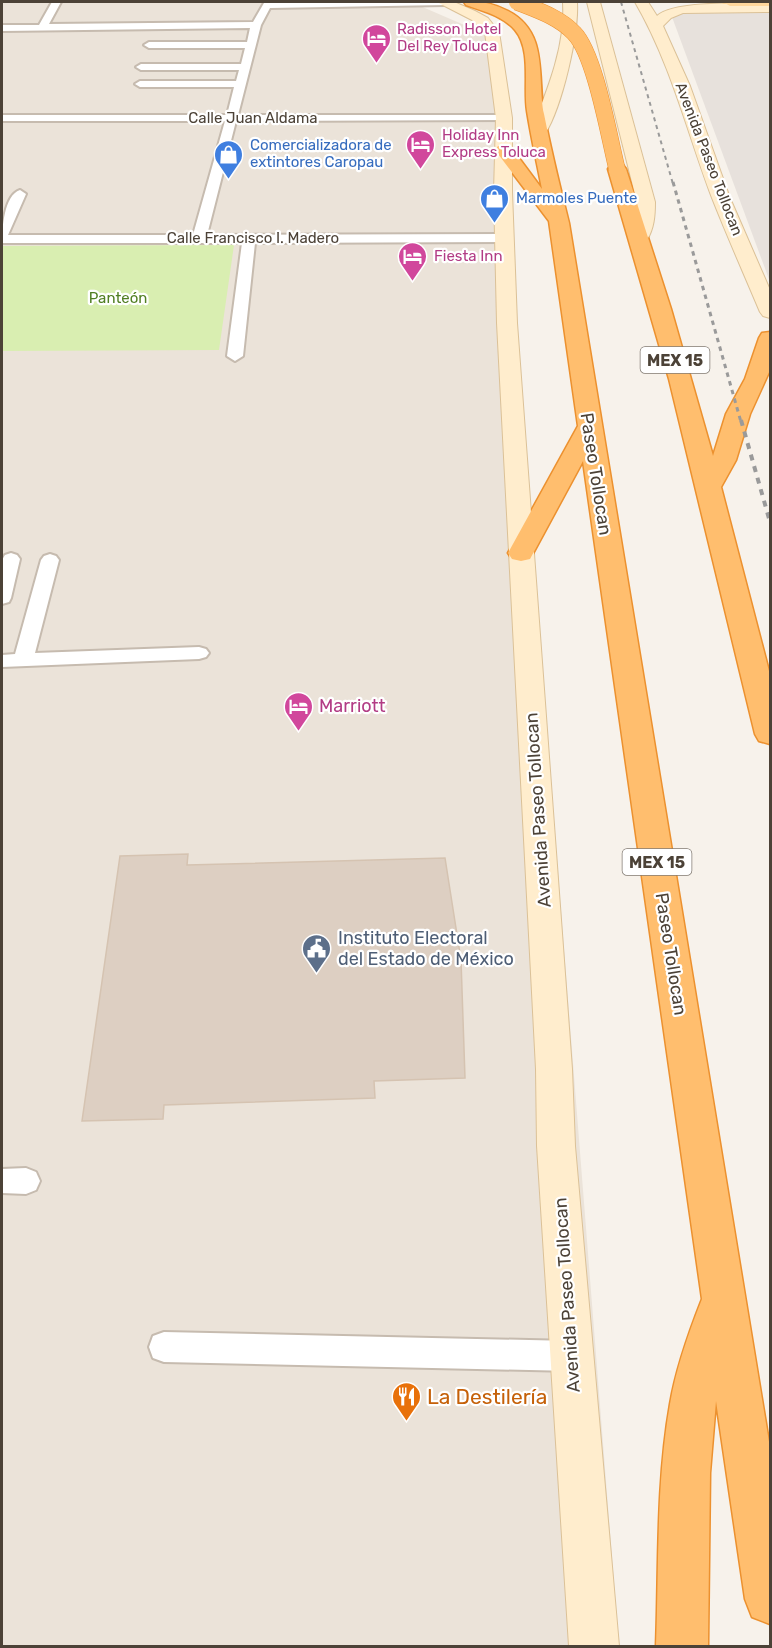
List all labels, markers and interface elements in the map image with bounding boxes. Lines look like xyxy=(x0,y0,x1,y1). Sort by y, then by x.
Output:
place label: Radisson Hotel Del Rey Toluca xyxy=(397,20,502,55)
hotel icon: Radisson Hotel Del Rey Toluca xyxy=(360,22,392,64)
street label: Avenida Paseo Tollocan xyxy=(671,80,747,238)
street label: Calle Juan Aldama xyxy=(188,109,318,127)
place label: Holiday Inn Express Toluca xyxy=(442,126,546,161)
hotel icon: Holiday Inn Express Toluca xyxy=(405,128,437,170)
place label: Comercializadora de extintores Caropau xyxy=(250,136,392,171)
shop icon: Comercializadora de extintores Caropau xyxy=(213,138,245,180)
shop icon: Marmoles Puente xyxy=(479,182,511,224)
place label: Marmoles Puente xyxy=(516,189,638,207)
street label: Calle Francisco I. Madero xyxy=(167,229,339,247)
hotel icon: Fiesta Inn xyxy=(397,240,429,282)
place label: Fiesta Inn xyxy=(434,247,503,265)
park label: Panteón xyxy=(89,289,147,307)
road number: MEX 15 xyxy=(640,347,710,373)
street label: Paseo Tollocan xyxy=(575,411,617,537)
hotel icon: Marriott xyxy=(282,690,314,732)
place label: Marriott xyxy=(319,695,386,717)
street label: Avenida Paseo Tollocan xyxy=(520,712,556,908)
road number: MEX 15 xyxy=(622,849,692,875)
street label: Paseo Tollocan xyxy=(650,891,692,1017)
place label: Instituto Electoral del Estado de México xyxy=(338,927,514,970)
public building icon: Instituto Electoral del Estado de México xyxy=(301,932,333,974)
street label: Avenida Paseo Tollocan xyxy=(549,1197,585,1393)
restaurant icon: La Destilería xyxy=(390,1380,422,1422)
place label: La Destilería xyxy=(427,1384,547,1409)

